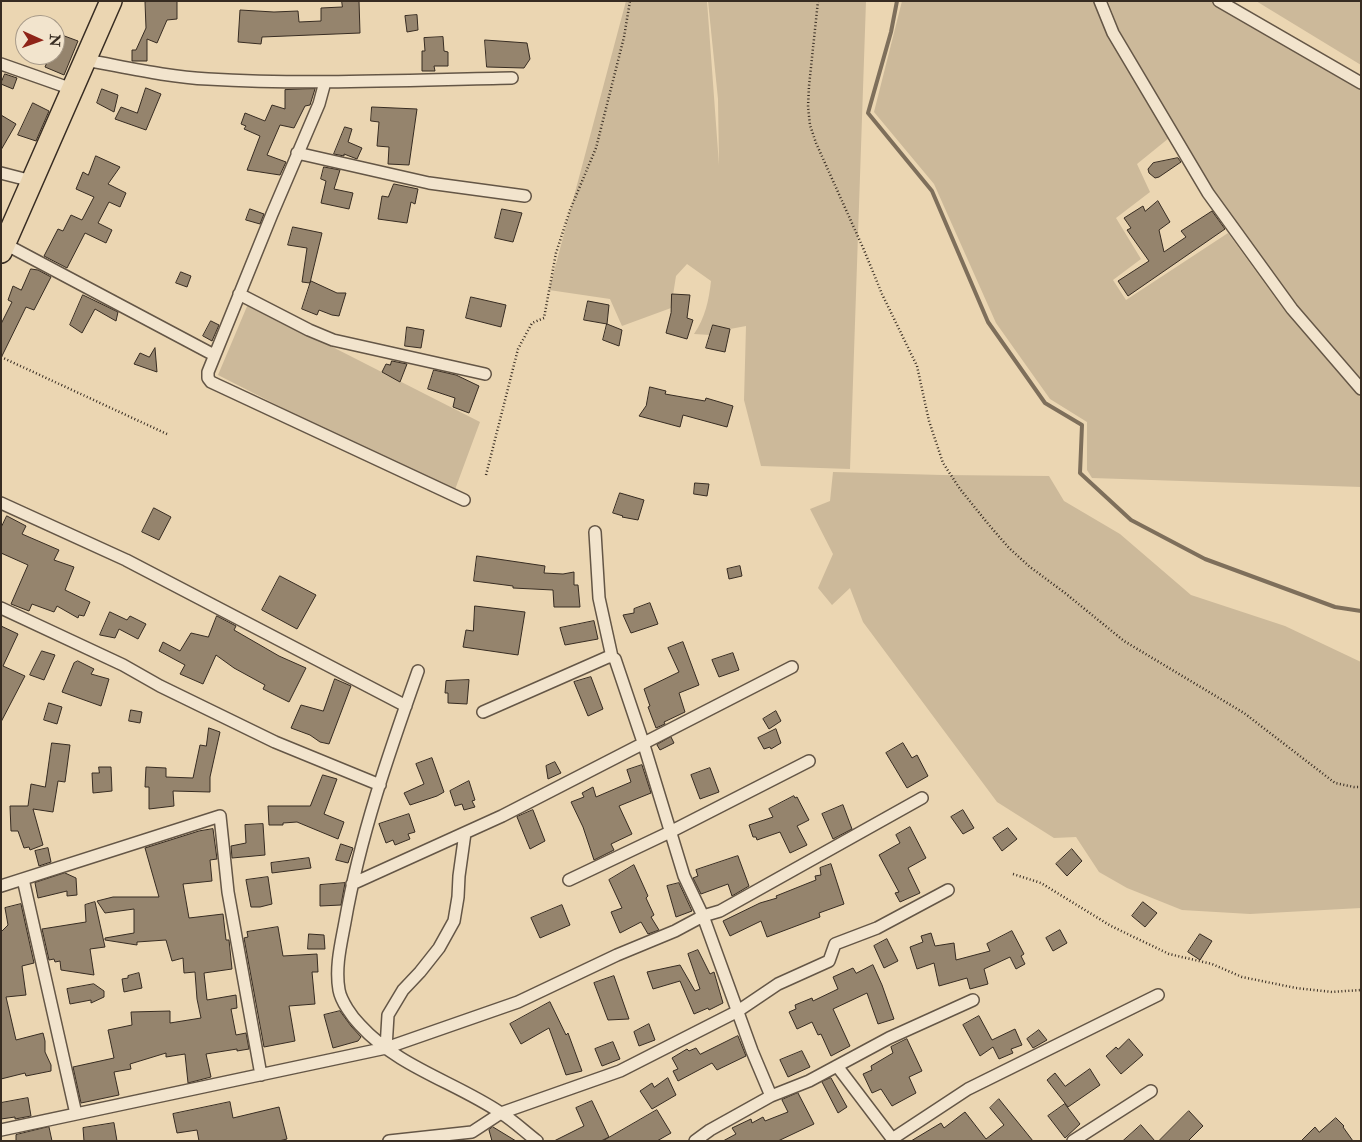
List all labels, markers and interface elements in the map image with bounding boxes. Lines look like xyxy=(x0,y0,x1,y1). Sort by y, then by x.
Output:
north arrow xyxy=(15,15,65,65)
text: N xyxy=(46,34,63,47)

